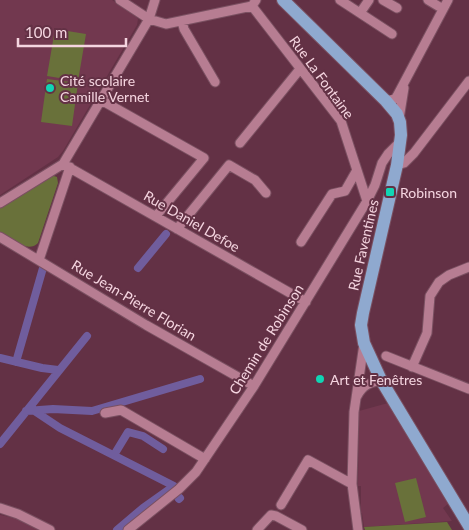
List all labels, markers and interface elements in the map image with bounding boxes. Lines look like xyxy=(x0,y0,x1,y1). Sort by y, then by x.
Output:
scale bar xyxy=(18,15,125,47)
text: 100 m xyxy=(25,23,67,41)
street label: Rue La Fontaine xyxy=(286,32,358,122)
place label: Cité scolaire Camille Vernet xyxy=(60,72,149,105)
marker: Cité scolaire Camille Vernet xyxy=(44,82,56,94)
place label: Robinson xyxy=(400,184,457,201)
marker: Robinson xyxy=(384,186,396,198)
street label: Rue Daniel Defoe xyxy=(141,187,243,255)
street label: Rue Faventines xyxy=(344,198,382,292)
street label: Rue Jean-Pierre Florian xyxy=(69,256,199,344)
street label: Chemin de Robinson xyxy=(225,281,307,397)
place label: Art et Fenêtres xyxy=(330,371,422,388)
marker: Art et Fenêtres xyxy=(314,373,326,385)

